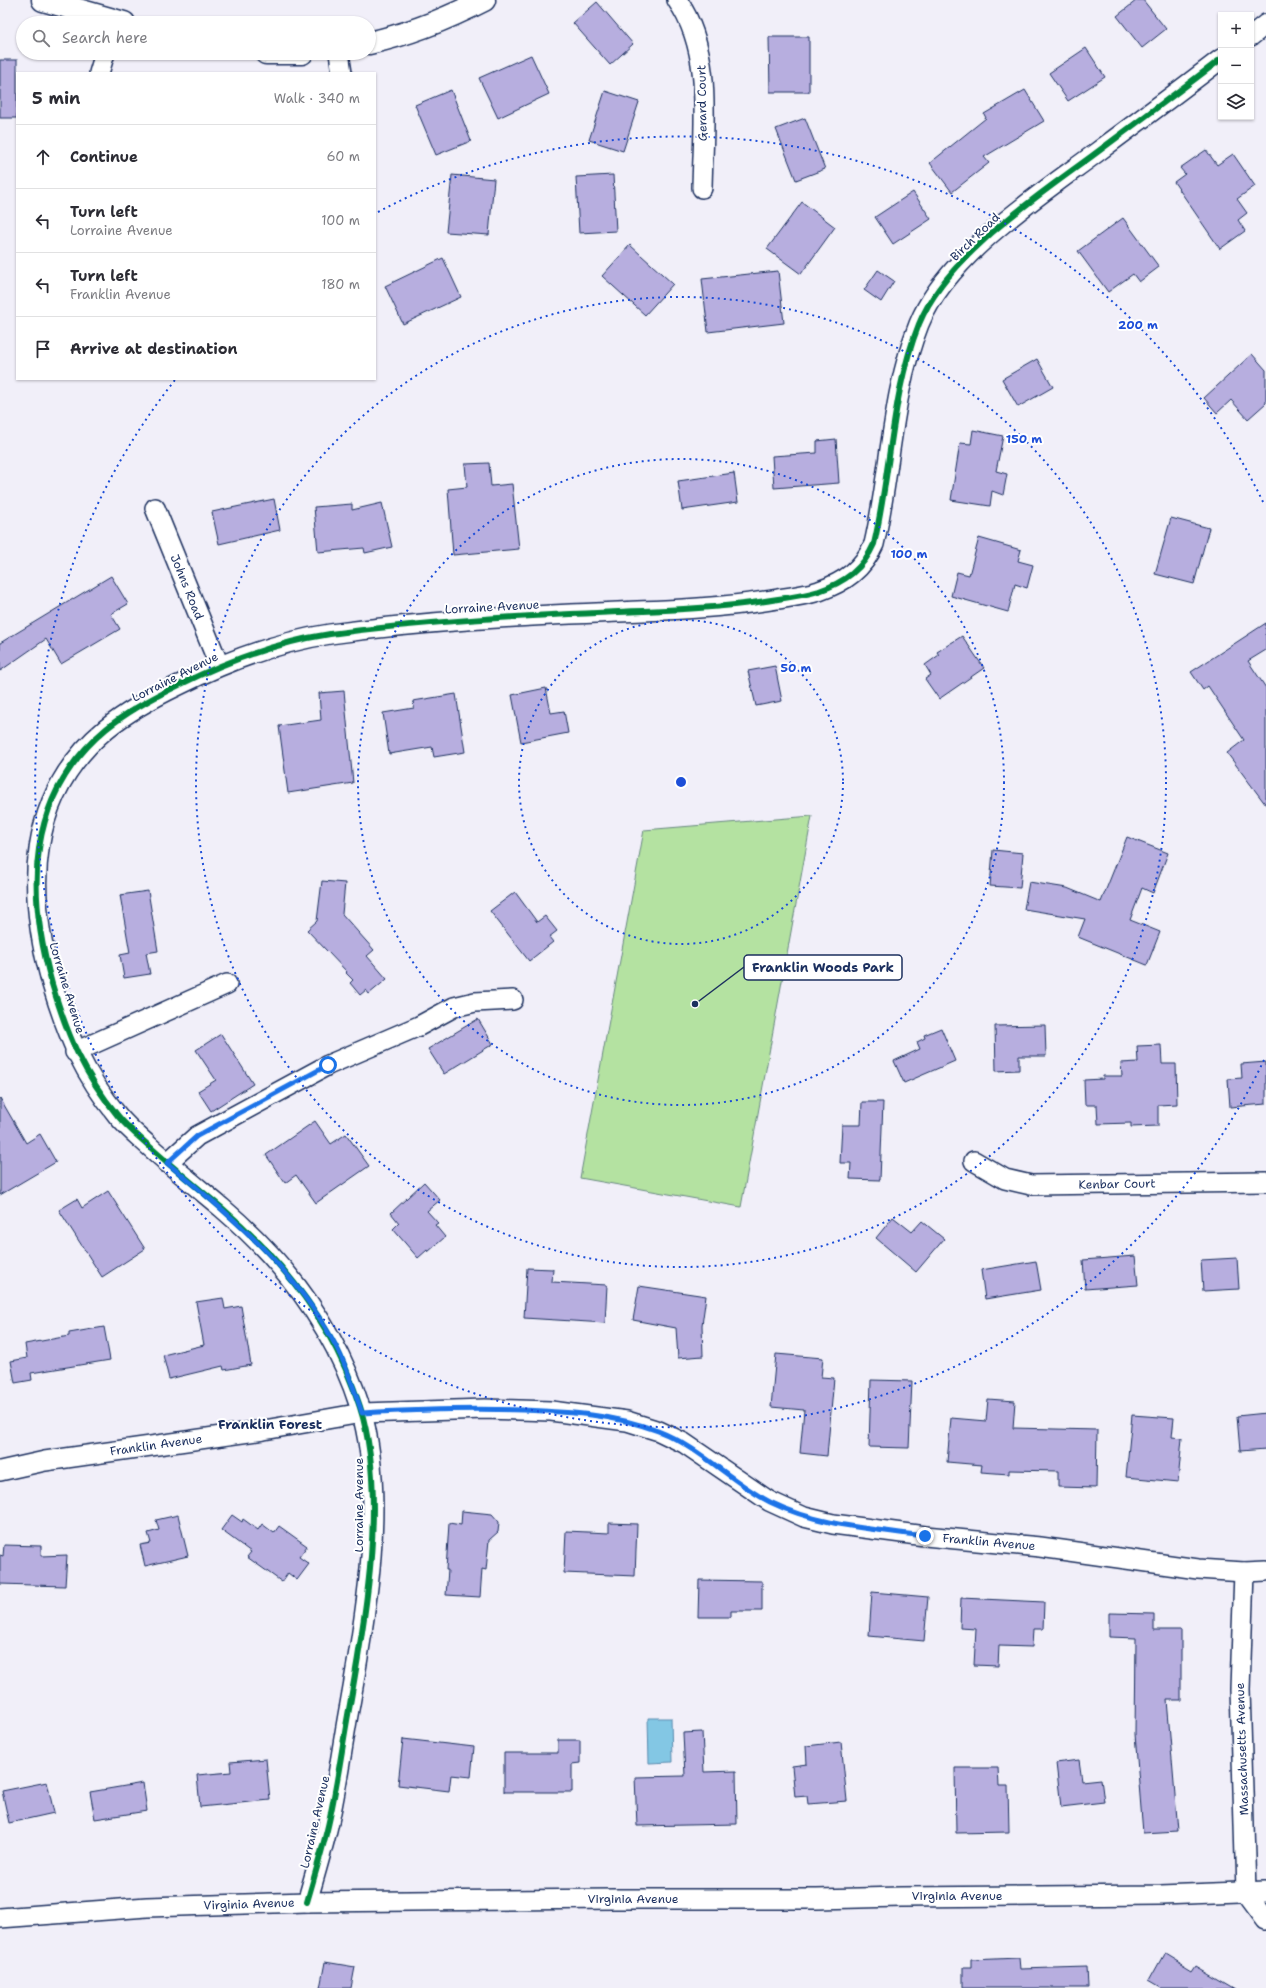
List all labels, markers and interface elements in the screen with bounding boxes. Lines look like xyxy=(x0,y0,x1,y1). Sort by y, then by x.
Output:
map controls xyxy=(1218,12,1254,120)
button: + xyxy=(1218,12,1254,48)
search box xyxy=(16,16,376,60)
icon: search xyxy=(30,27,52,49)
text: Search here xyxy=(62,28,148,48)
button: − xyxy=(1218,48,1254,84)
street label: Gerard Court xyxy=(693,65,711,141)
button: layers xyxy=(1218,84,1254,120)
text: 5 min xyxy=(32,87,80,109)
text: Walk · 340 m xyxy=(274,90,360,107)
icon: ahead xyxy=(32,146,54,168)
text: Continue xyxy=(70,147,138,167)
text: 60 m xyxy=(327,148,360,165)
text: Turn left xyxy=(70,202,138,222)
street label: Birch Road xyxy=(947,209,1003,265)
icon: left xyxy=(32,210,54,232)
text: 100 m xyxy=(321,212,360,229)
text: Lorraine Avenue xyxy=(70,222,173,239)
text: Turn left xyxy=(70,266,138,286)
icon: left xyxy=(32,274,54,296)
text: 180 m xyxy=(321,276,360,293)
text: Franklin Avenue xyxy=(70,286,171,303)
text: 200 m xyxy=(1118,317,1158,333)
icon: arrive xyxy=(32,338,54,360)
text: Arrive at destination xyxy=(70,339,238,359)
text: 150 m xyxy=(1006,431,1042,447)
text: 100 m xyxy=(891,546,928,562)
street label: Johns Road xyxy=(167,552,207,622)
street label: Lorraine Avenue xyxy=(444,597,540,617)
street label: Lorraine Avenue xyxy=(129,648,221,706)
text: 50 m xyxy=(781,660,812,676)
centre of rings xyxy=(674,775,688,789)
street label: Lorraine Avenue xyxy=(45,940,89,1036)
callout: Franklin Woods Park xyxy=(744,955,902,980)
text: Franklin Woods Park xyxy=(752,959,894,976)
route start xyxy=(319,1056,337,1074)
street label: Kenbar Court xyxy=(1078,1175,1156,1193)
district label: Franklin Forest xyxy=(218,1416,322,1433)
street label: Franklin Avenue xyxy=(109,1431,203,1459)
street label: Lorraine Avenue xyxy=(351,1457,367,1552)
route end xyxy=(916,1527,934,1545)
street label: Franklin Avenue xyxy=(942,1530,1036,1554)
street label: Massachusetts Avenue xyxy=(1232,1682,1252,1816)
street label: Lorraine Avenue xyxy=(297,1774,334,1870)
street label: Virginia Avenue xyxy=(911,1888,1003,1904)
street label: Virginia Avenue xyxy=(587,1891,679,1907)
street label: Virginia Avenue xyxy=(203,1894,295,1914)

